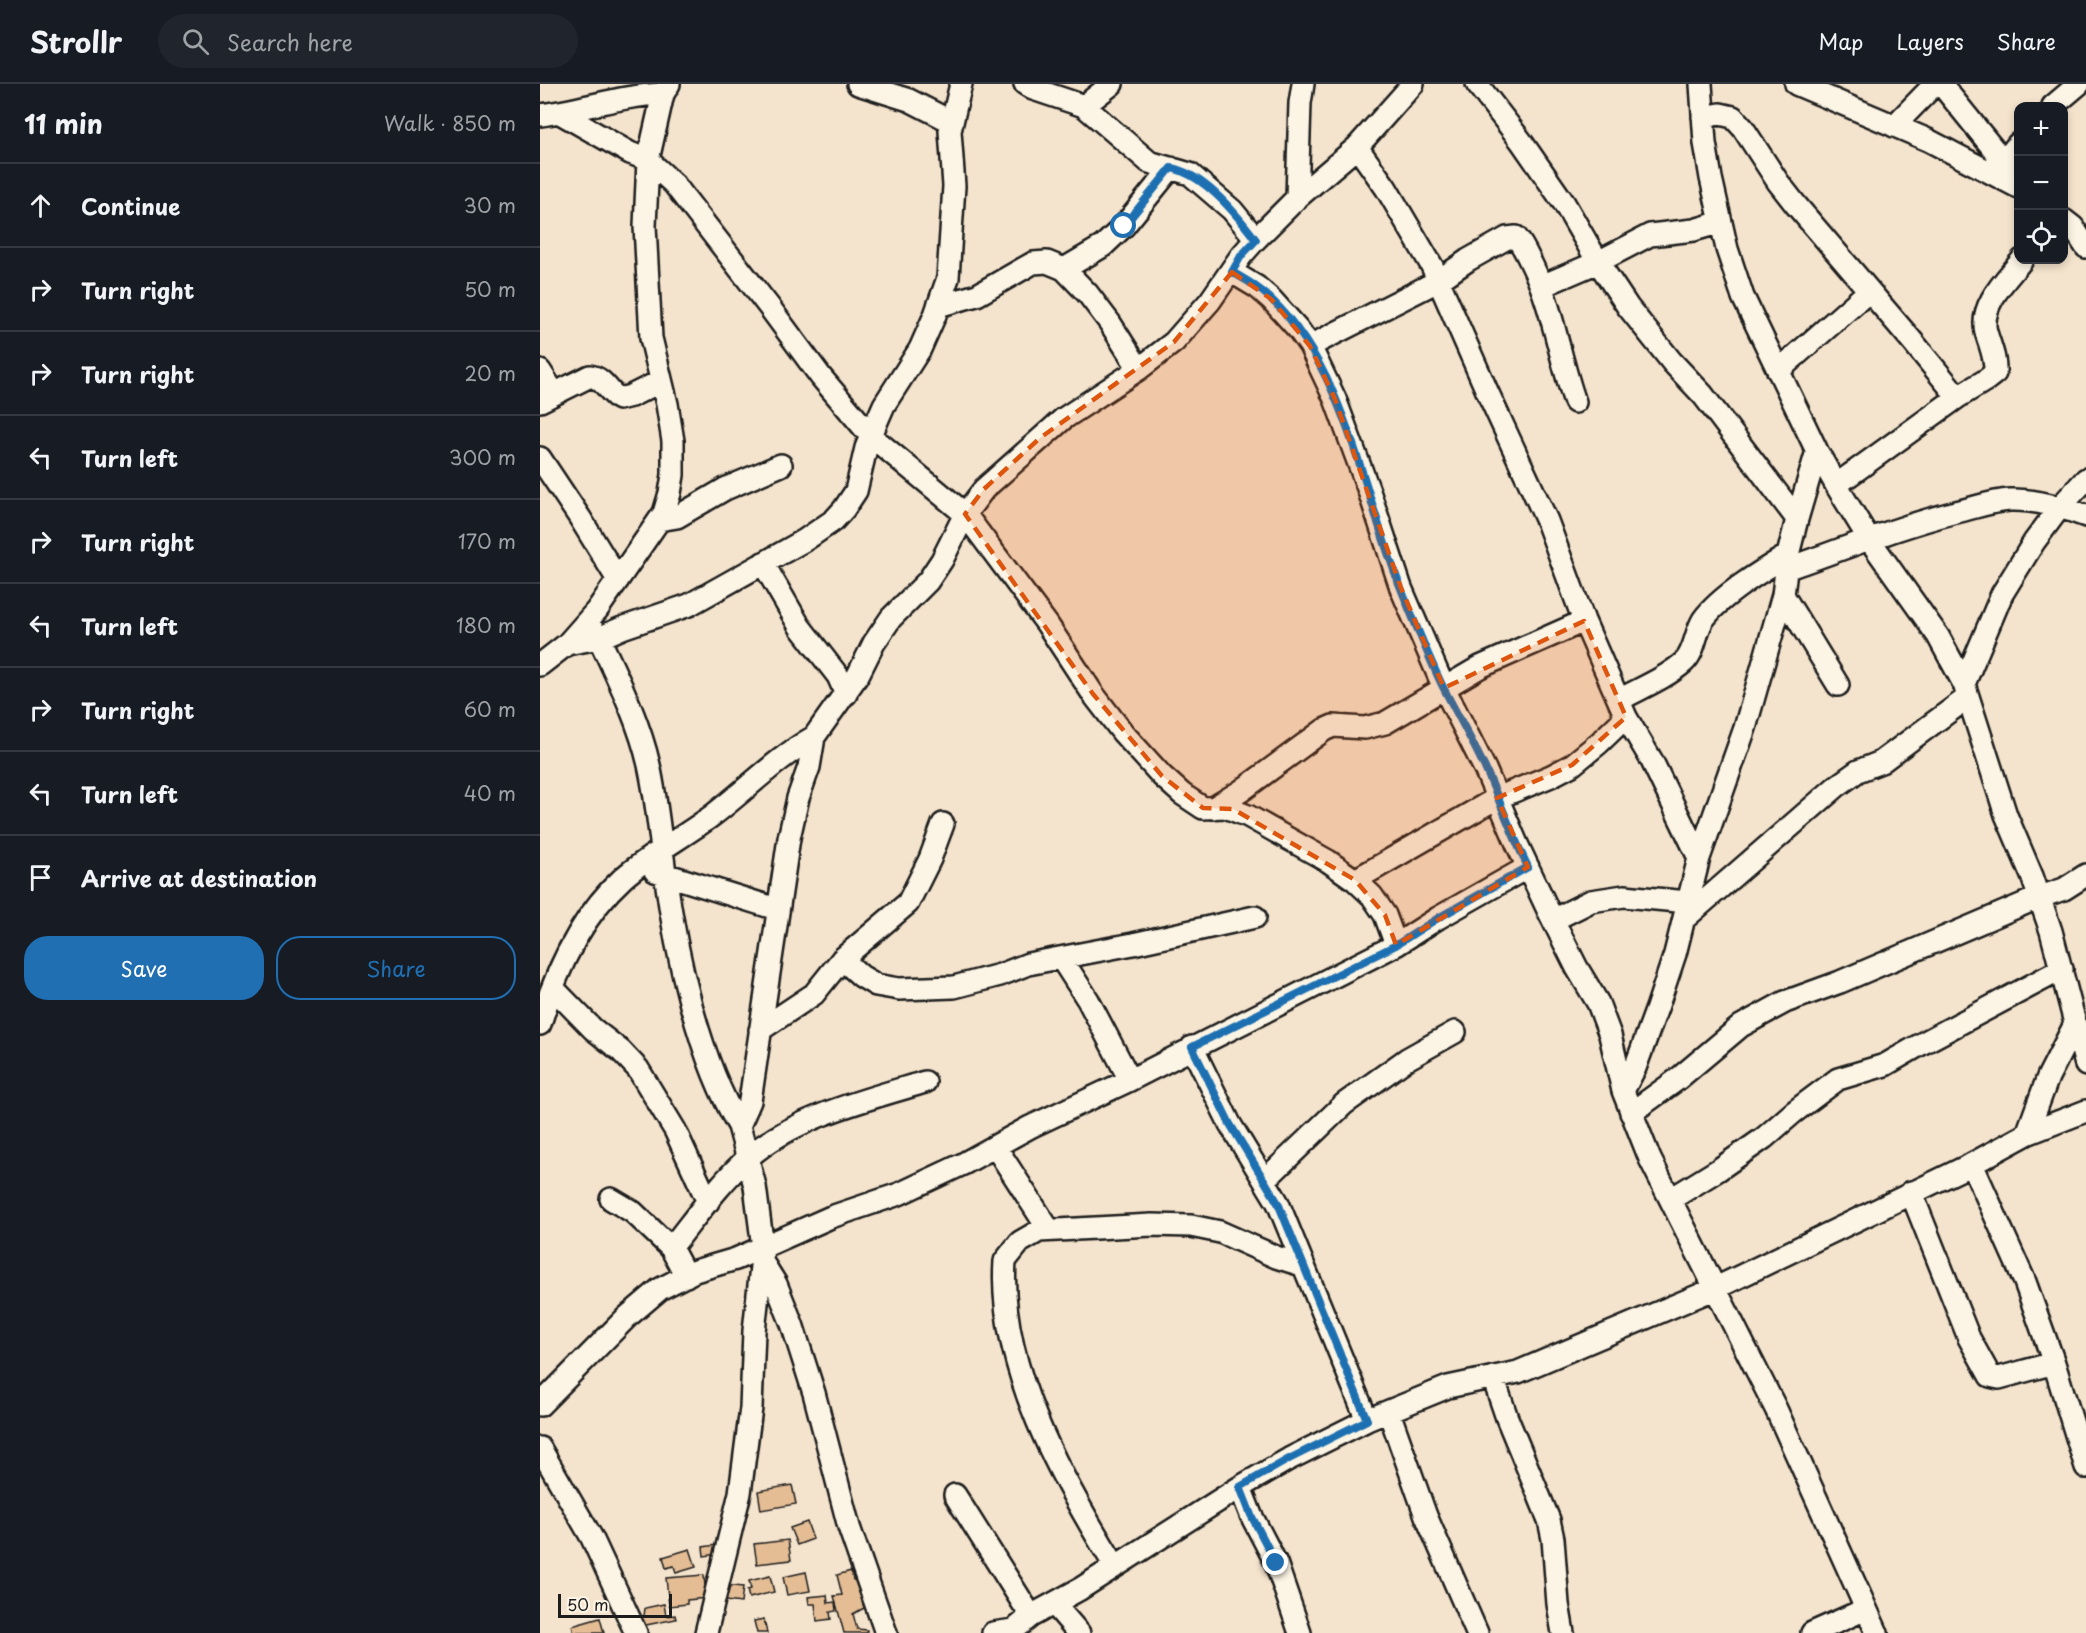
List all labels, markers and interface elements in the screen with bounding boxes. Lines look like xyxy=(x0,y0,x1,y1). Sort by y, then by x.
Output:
search box xyxy=(158,14,578,68)
text: Strollr xyxy=(30,20,122,63)
icon: search xyxy=(179,25,212,58)
text: Search here xyxy=(227,25,353,58)
text: Map xyxy=(1819,25,1863,57)
text: Layers xyxy=(1896,25,1964,57)
text: Share xyxy=(1997,25,2056,57)
map controls xyxy=(2014,102,2068,264)
button: + xyxy=(2014,102,2068,156)
text: 11 min xyxy=(24,104,103,143)
text: Walk · 850 m xyxy=(384,108,516,138)
button: − xyxy=(2014,156,2068,210)
icon: ahead xyxy=(24,189,57,222)
text: Continue xyxy=(81,189,180,222)
text: 30 m xyxy=(463,190,516,220)
button: locate xyxy=(2014,210,2068,264)
route start xyxy=(1110,212,1136,238)
icon: right xyxy=(24,273,57,306)
text: Turn right xyxy=(81,273,194,306)
text: 50 m xyxy=(464,274,516,304)
icon: right xyxy=(24,357,57,390)
text: Turn right xyxy=(81,357,194,390)
text: 20 m xyxy=(464,358,516,388)
icon: left xyxy=(24,441,57,474)
text: Turn left xyxy=(81,441,178,474)
text: 300 m xyxy=(449,442,516,472)
icon: right xyxy=(24,525,57,558)
text: Turn right xyxy=(81,525,194,558)
text: 170 m xyxy=(458,526,516,556)
icon: left xyxy=(24,609,57,642)
text: Turn left xyxy=(81,609,178,642)
text: 180 m xyxy=(456,610,516,640)
icon: right xyxy=(24,693,57,726)
text: Turn right xyxy=(81,693,194,726)
text: 60 m xyxy=(464,694,516,724)
icon: left xyxy=(24,777,57,810)
text: Turn left xyxy=(81,777,178,810)
text: 40 m xyxy=(464,778,516,808)
icon: arrive xyxy=(24,861,57,894)
text: Arrive at destination xyxy=(81,861,317,894)
button: Save xyxy=(24,936,264,1000)
button: Share xyxy=(276,936,516,1000)
route end xyxy=(1262,1549,1288,1575)
scale bar xyxy=(558,1591,672,1618)
text: 50 m xyxy=(567,1592,608,1616)

